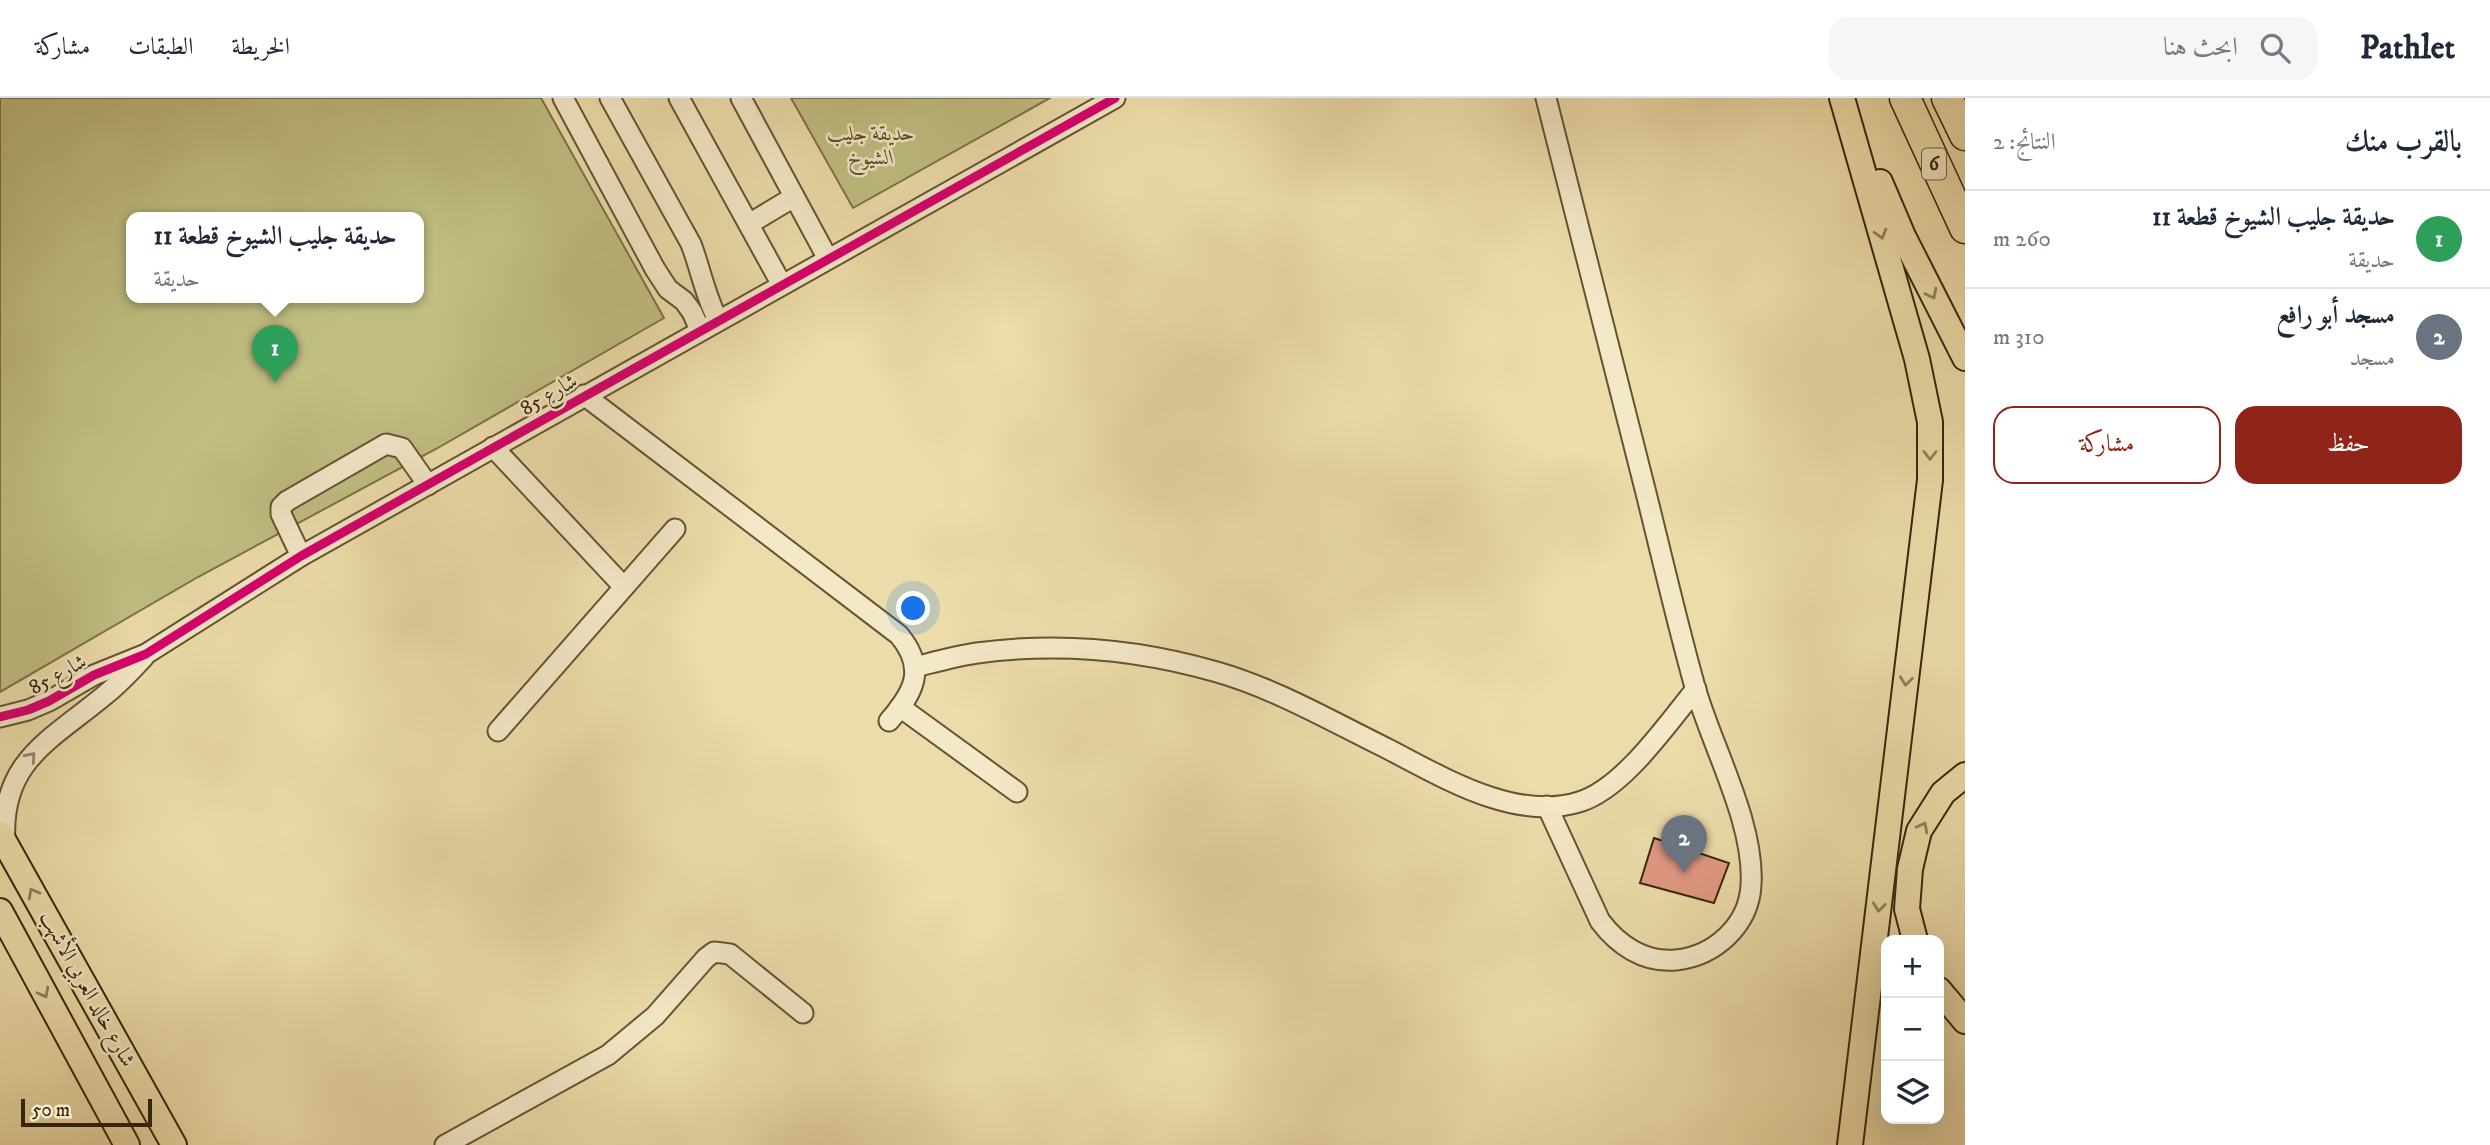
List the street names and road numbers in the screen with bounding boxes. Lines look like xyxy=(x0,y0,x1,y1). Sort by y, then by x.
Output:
road number: 6 xyxy=(1922,148,1946,180)
street label: شارع 85 xyxy=(516,368,584,425)
street label: شارع 85 xyxy=(25,649,93,705)
street label: شارع خالد العربي الأشهب xyxy=(30,905,143,1074)

